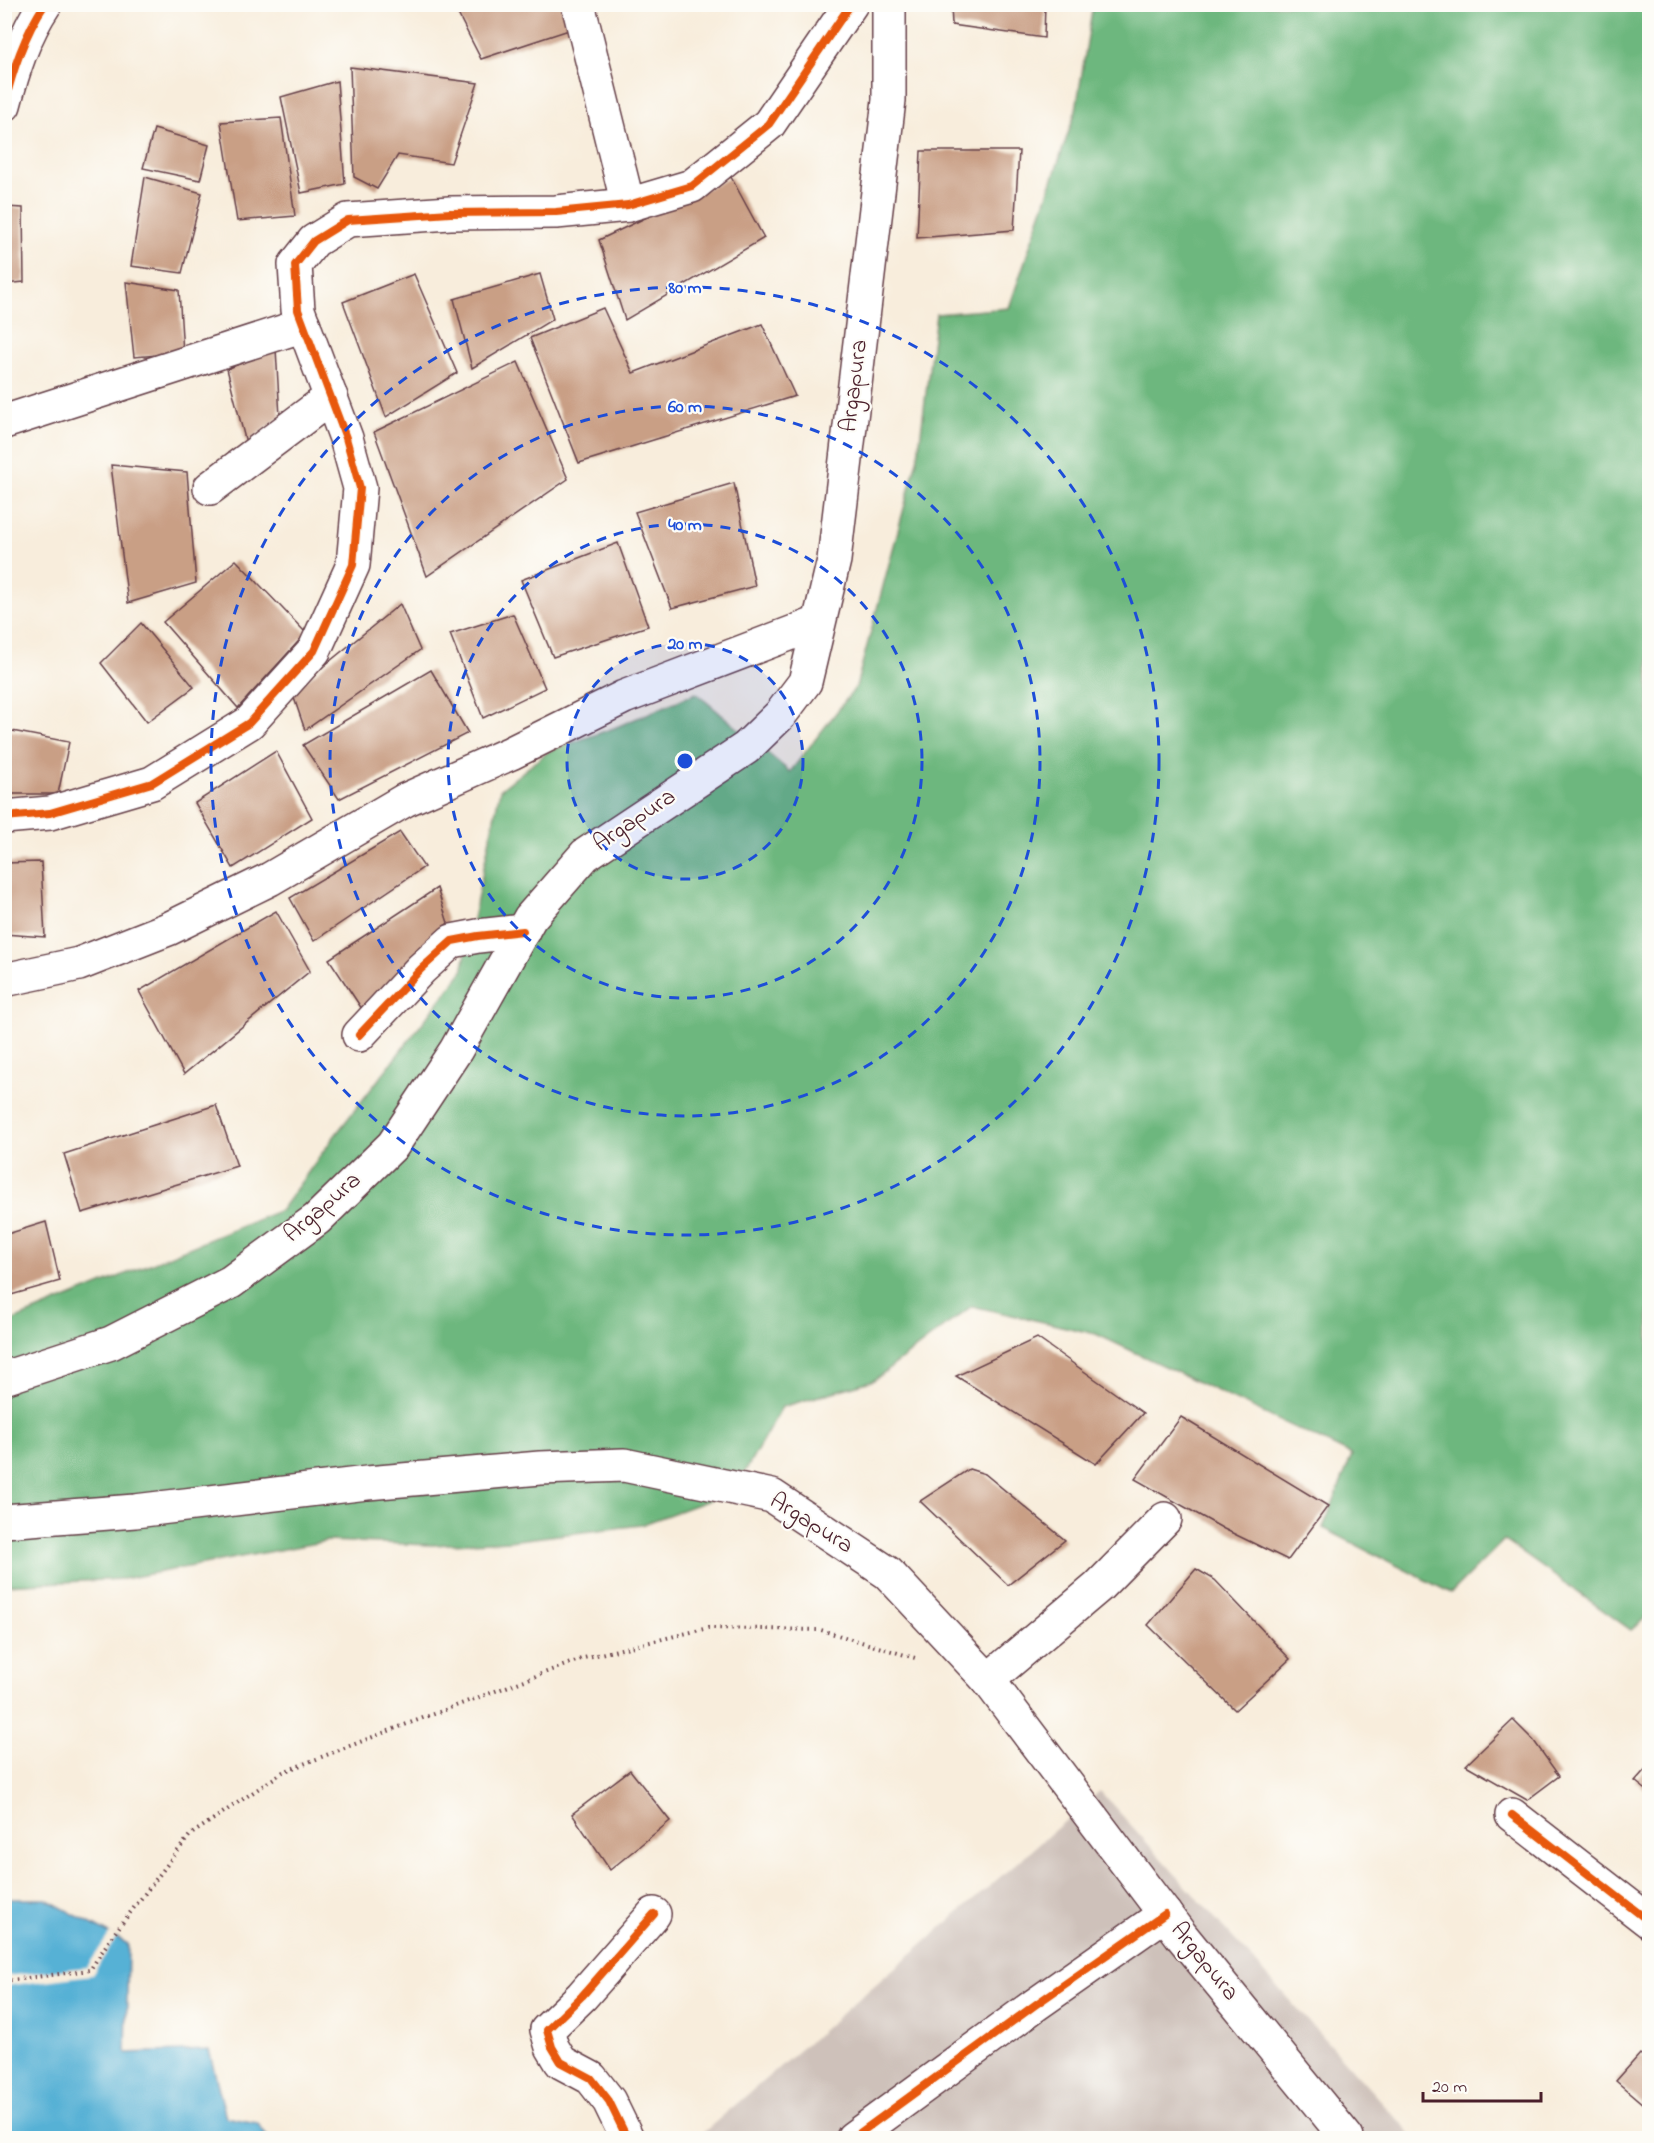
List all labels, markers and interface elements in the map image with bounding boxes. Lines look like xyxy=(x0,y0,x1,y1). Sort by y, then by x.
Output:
text: 80 m xyxy=(668,276,702,302)
street label: Argapura xyxy=(832,338,878,434)
text: 60 m xyxy=(668,395,702,421)
text: 40 m xyxy=(668,513,702,539)
text: 20 m xyxy=(666,632,703,658)
centre of rings xyxy=(675,751,695,771)
street label: Argapura xyxy=(587,780,683,862)
street label: Argapura xyxy=(276,1164,370,1252)
street label: Argapura xyxy=(762,1484,860,1564)
street label: Argapura xyxy=(1161,1915,1247,2009)
scale bar xyxy=(1423,2065,1542,2103)
text: 20 m xyxy=(1432,2075,1467,2101)

